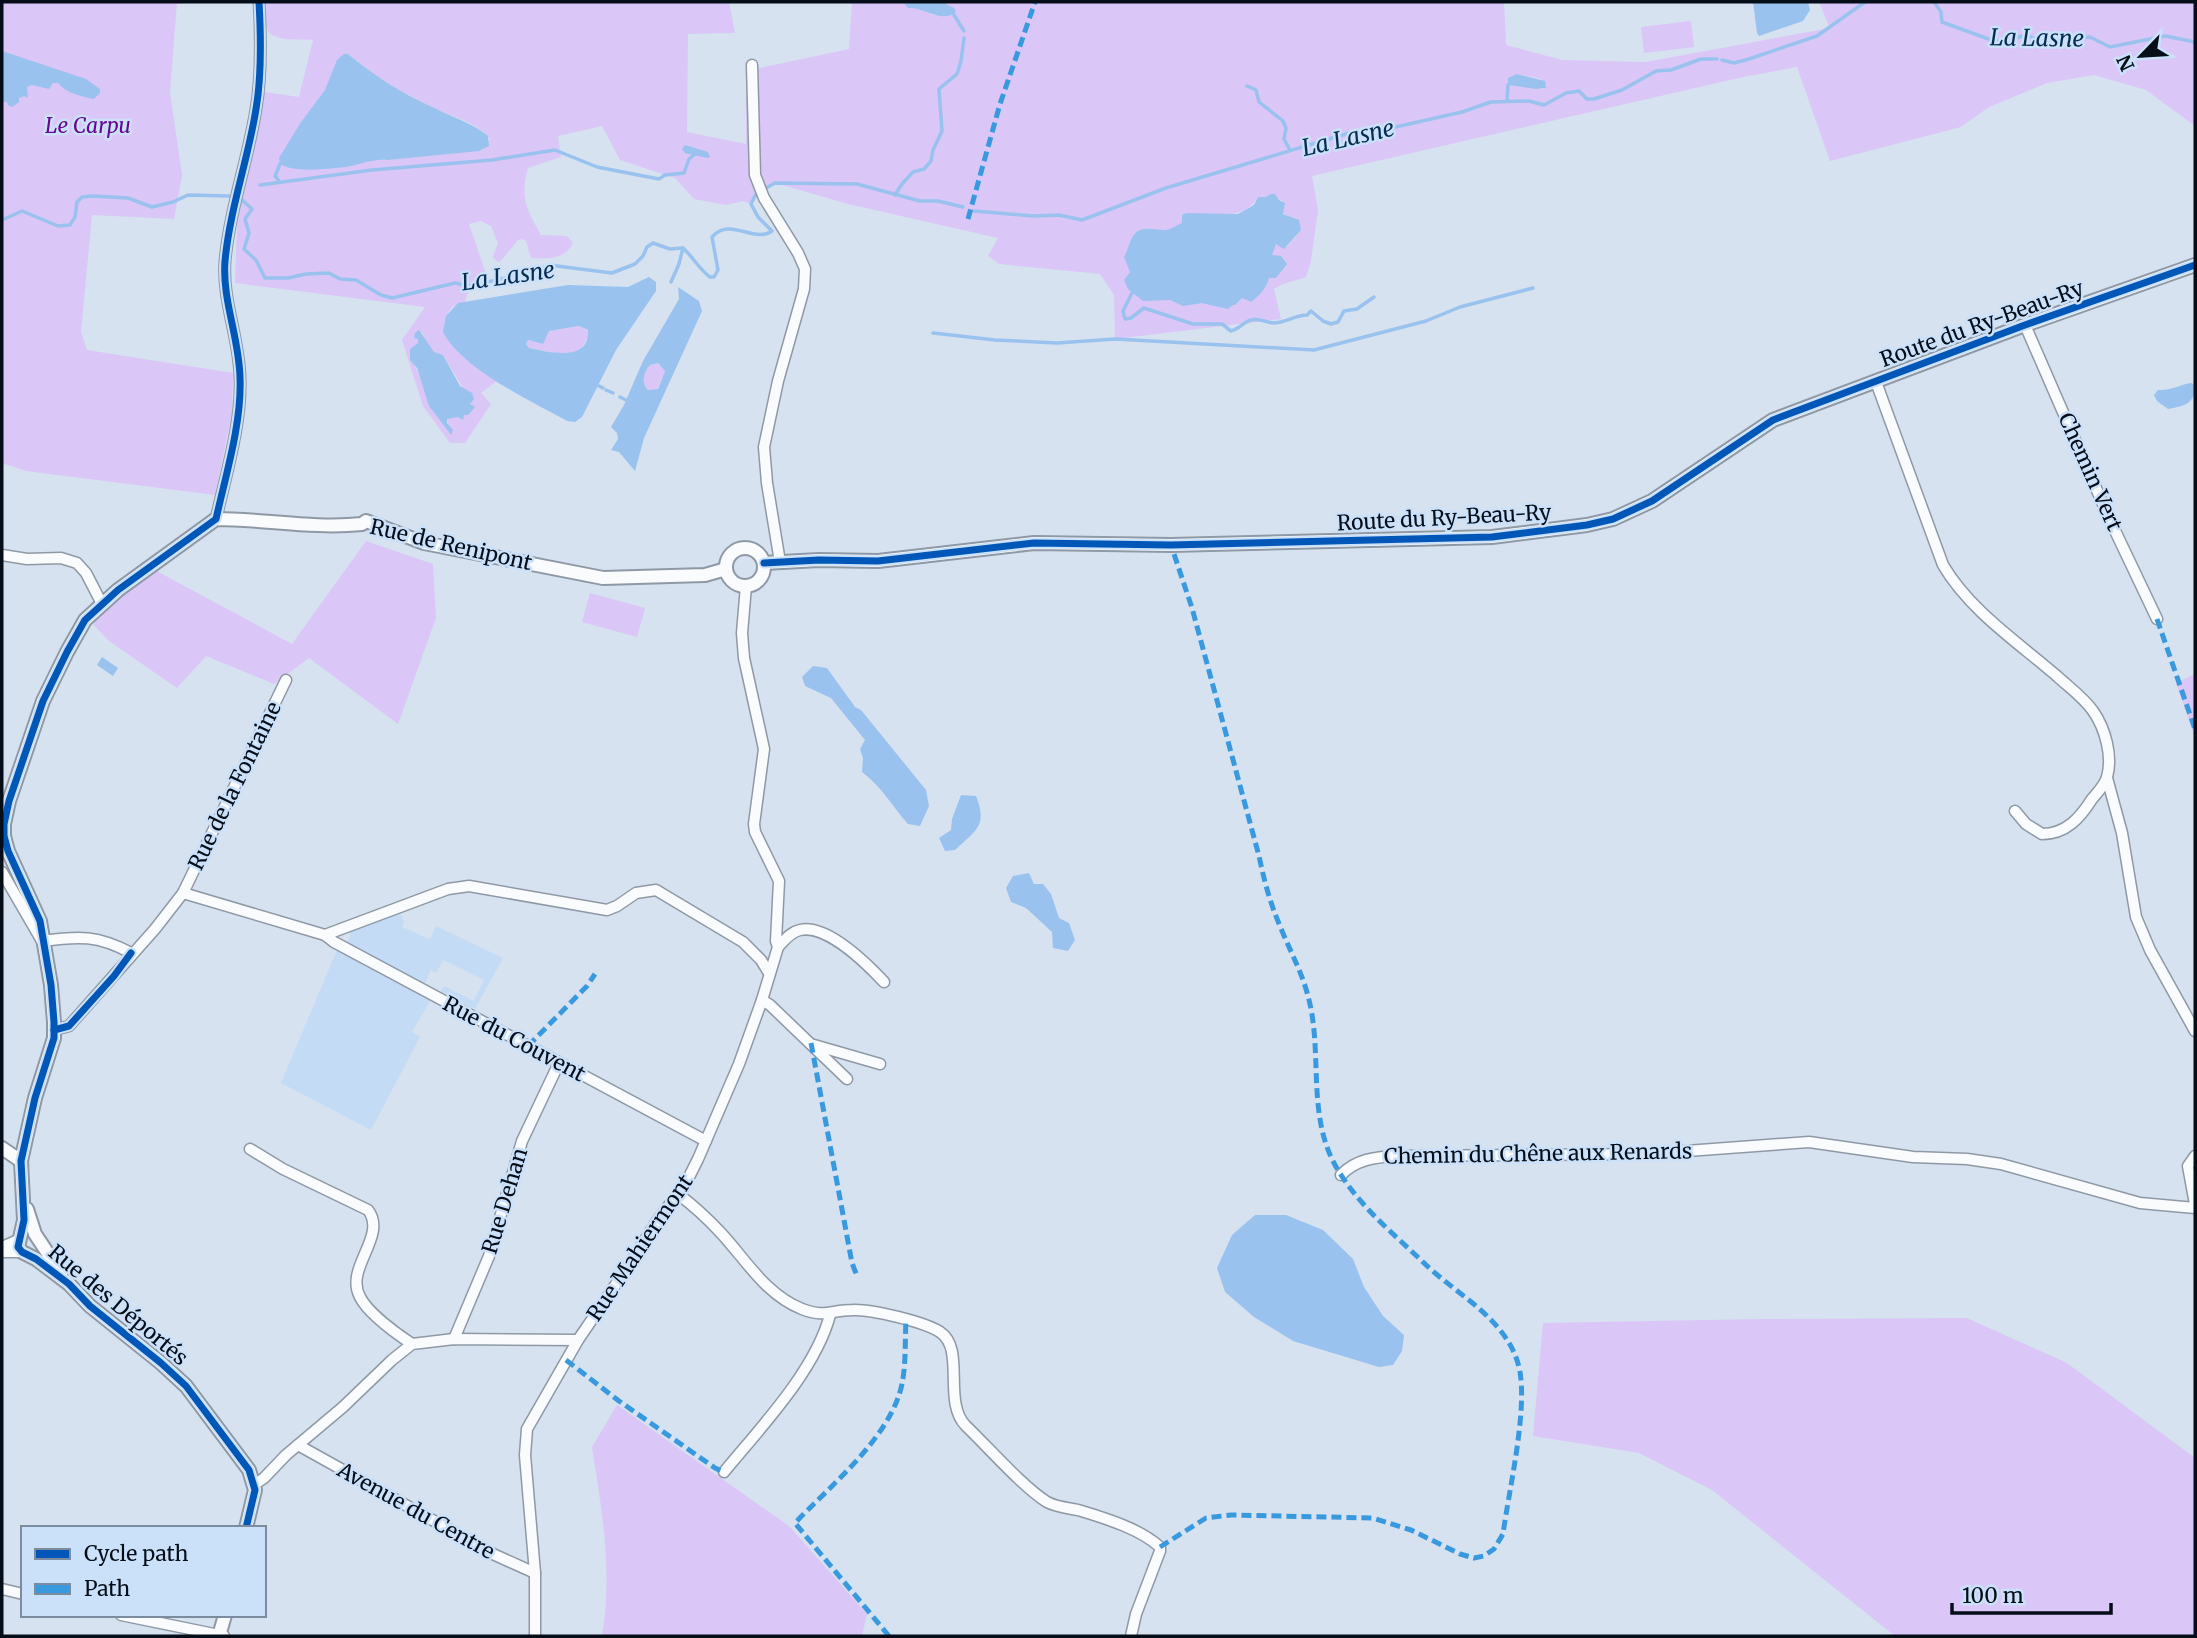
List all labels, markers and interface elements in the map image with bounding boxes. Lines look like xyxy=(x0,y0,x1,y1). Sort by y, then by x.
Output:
north arrow xyxy=(2106,21,2176,91)
water label: La Lasne xyxy=(1990,22,2084,53)
text: N xyxy=(2112,51,2140,75)
park label: Le Carpu xyxy=(45,112,131,139)
water label: La Lasne xyxy=(1299,113,1397,162)
water label: La Lasne xyxy=(459,255,557,296)
street label: Route du Ry-Beau-Ry xyxy=(1876,274,2088,373)
street label: Chemin Vert xyxy=(2052,409,2128,535)
street label: Route du Ry-Beau-Ry xyxy=(1336,498,1553,537)
street label: Rue de Renipont xyxy=(367,513,535,576)
street label: Rue de la Fontaine xyxy=(182,697,287,874)
street label: Rue du Couvent xyxy=(438,990,590,1087)
street label: Chemin du Chêne aux Renards xyxy=(1384,1137,1692,1170)
street label: Rue Dehan xyxy=(476,1145,533,1257)
street label: Rue Mahiermont xyxy=(581,1169,699,1326)
street label: Rue des Déportés xyxy=(43,1238,194,1371)
street label: Avenue du Centre xyxy=(332,1456,500,1565)
legend xyxy=(21,1526,266,1617)
text: Cycle path xyxy=(84,1540,188,1567)
scale bar xyxy=(1952,1572,2111,1616)
text: Path xyxy=(84,1575,130,1602)
text: 100 m xyxy=(1962,1582,2024,1609)

